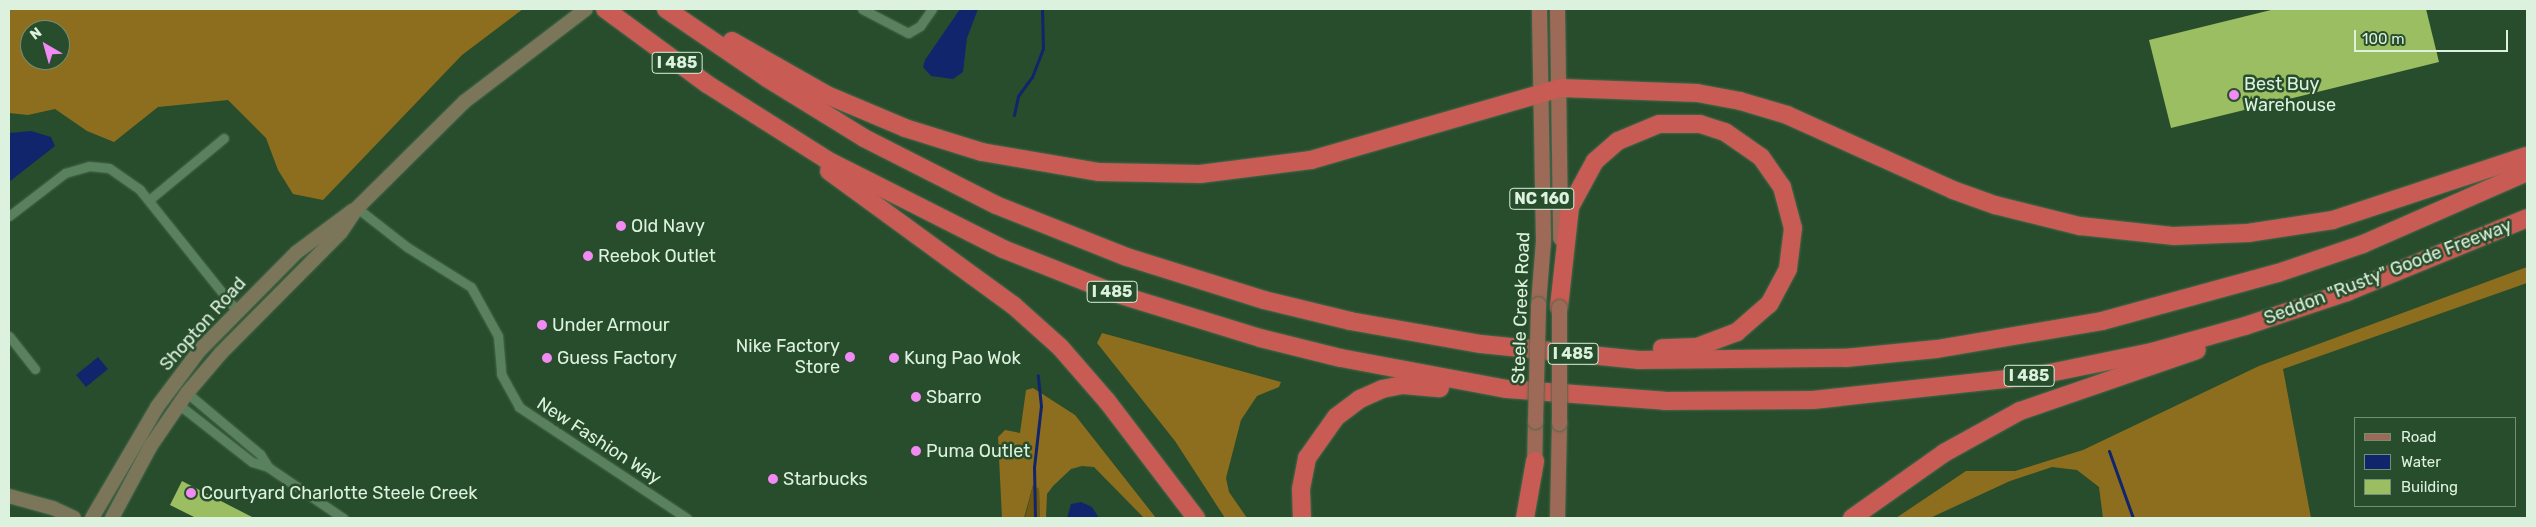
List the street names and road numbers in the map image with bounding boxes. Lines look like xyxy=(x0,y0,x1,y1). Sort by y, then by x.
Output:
road number: I 485 xyxy=(651,49,703,76)
road number: NC 160 xyxy=(1508,185,1576,212)
street label: Seddon "Rusty" Goode Freeway xyxy=(2261,215,2515,329)
street label: Steele Creek Road xyxy=(1508,231,1534,385)
street label: Shopton Road xyxy=(155,273,251,375)
road number: I 485 xyxy=(1086,278,1138,306)
road number: I 485 xyxy=(1547,340,1599,368)
road number: I 485 xyxy=(2003,362,2055,390)
street label: New Fashion Way xyxy=(532,392,666,490)

